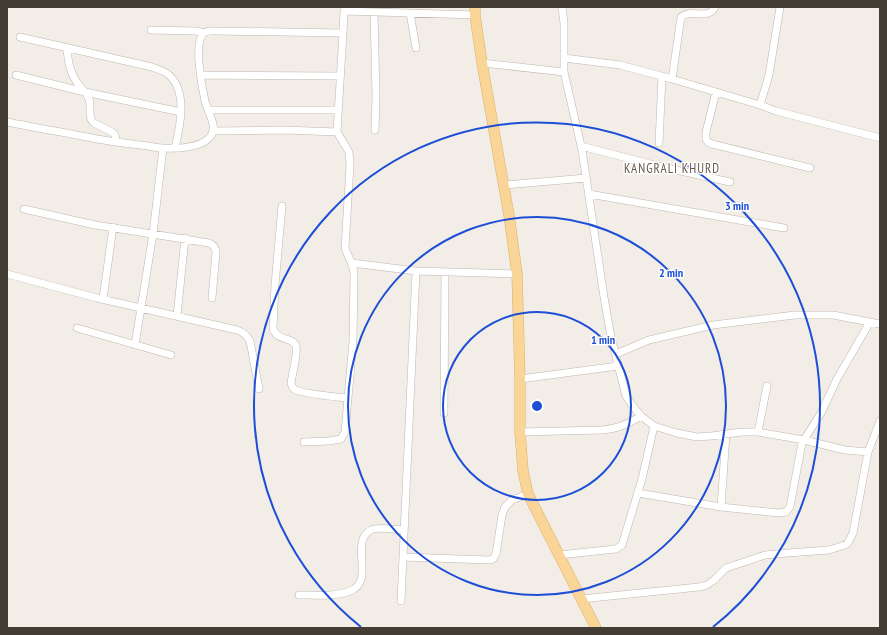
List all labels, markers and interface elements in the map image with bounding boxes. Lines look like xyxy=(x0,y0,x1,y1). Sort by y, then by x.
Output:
district label: KANGRALI KHURD xyxy=(624,160,720,177)
text: 3 min xyxy=(725,198,749,213)
text: 2 min xyxy=(659,265,683,280)
text: 1 min xyxy=(591,332,615,347)
centre of rings xyxy=(530,399,544,413)

